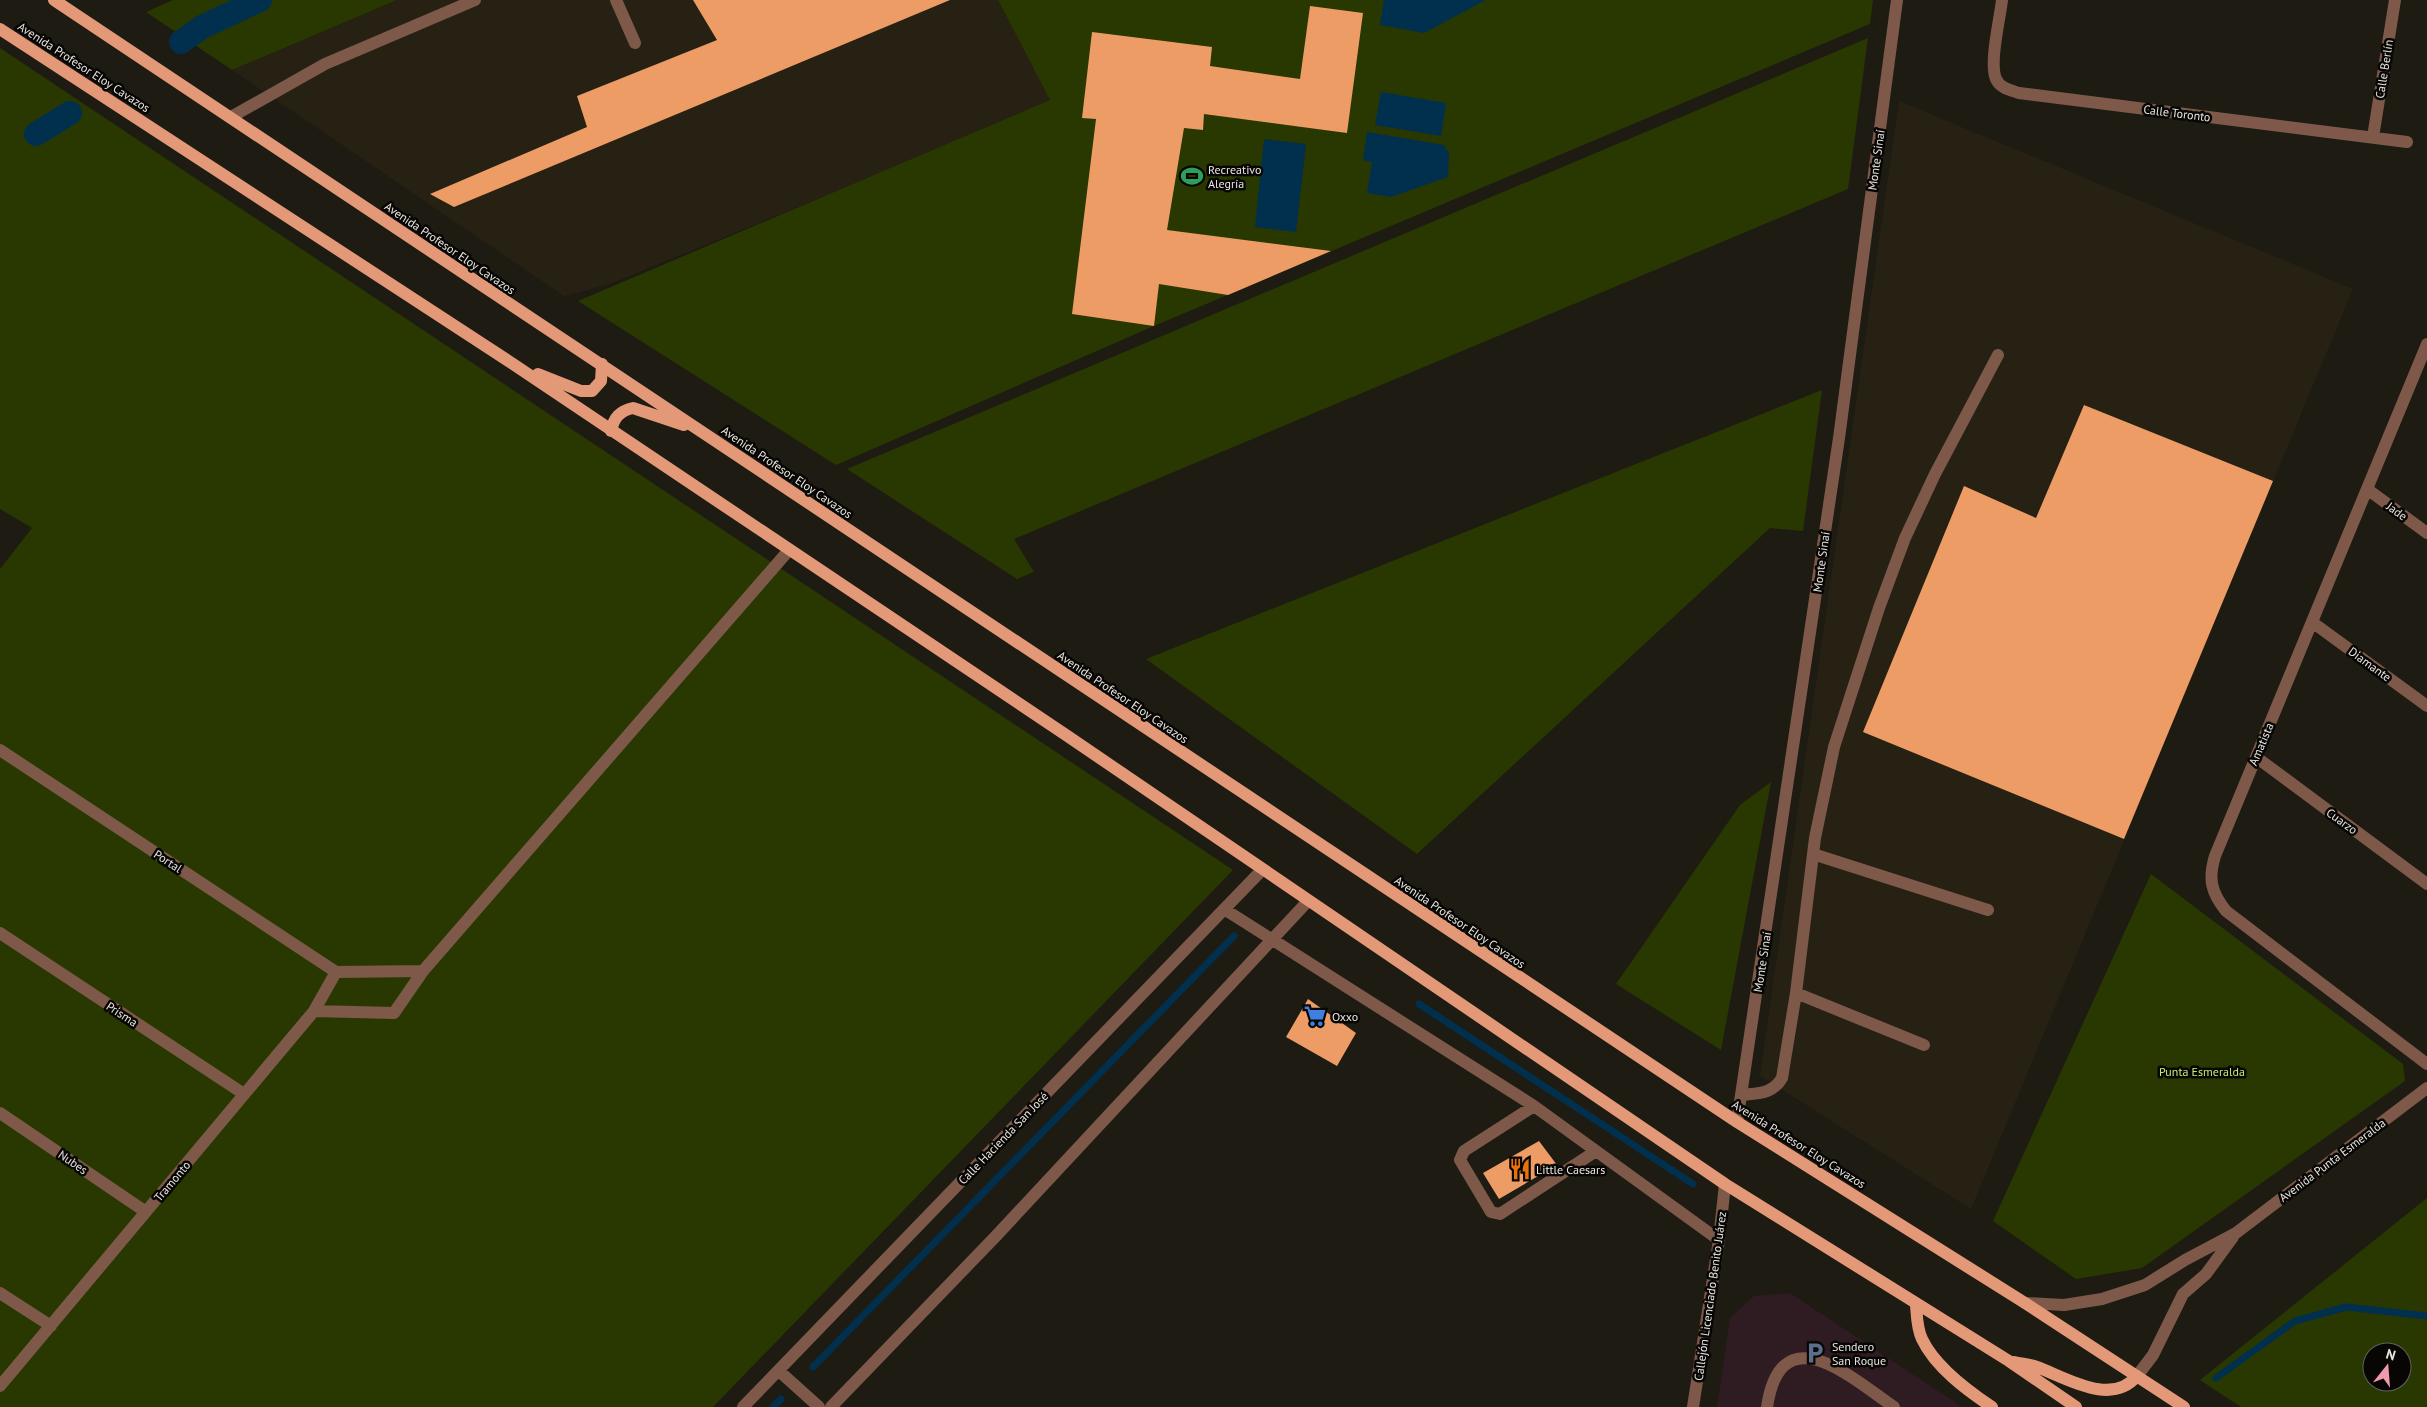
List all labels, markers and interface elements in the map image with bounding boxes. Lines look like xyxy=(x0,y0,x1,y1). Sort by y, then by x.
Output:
street label: Avenida Profesor Eloy Cavazos xyxy=(15,19,153,115)
street label: Calle Berlín xyxy=(2372,38,2396,100)
street label: Calle Toronto xyxy=(2143,101,2211,125)
street label: Monte Sinaí xyxy=(1864,129,1888,191)
place label: Recreativo Alegría xyxy=(1208,162,1261,191)
sports icon: Recreativo Alegría xyxy=(1179,163,1205,189)
street label: Avenida Profesor Eloy Cavazos xyxy=(382,199,518,297)
street label: Avenida Profesor Eloy Cavazos xyxy=(719,423,855,521)
street label: Jade xyxy=(2383,498,2410,524)
street label: Monte Sinaí xyxy=(1809,531,1833,593)
street label: Diamante xyxy=(2346,643,2394,685)
street label: Avenida Profesor Eloy Cavazos xyxy=(1055,648,1191,746)
street label: Amatista xyxy=(2245,720,2277,768)
street label: Cuarzo xyxy=(2324,805,2360,837)
street label: Portal xyxy=(151,846,185,876)
street label: Avenida Profesor Eloy Cavazos xyxy=(1392,873,1528,971)
street label: Monte Sinaí xyxy=(1750,931,1774,993)
street label: Prisma xyxy=(104,998,141,1030)
supermarket icon: Oxxo xyxy=(1302,1003,1328,1029)
place label: Oxxo xyxy=(1332,1009,1358,1024)
park label: Punta Esmeralda xyxy=(2159,1064,2245,1079)
street label: Calle Hacienda San José xyxy=(955,1089,1051,1187)
street label: Avenida Profesor Eloy Cavazos xyxy=(1729,1097,1869,1191)
street label: Avenida Punta Esmeralda xyxy=(2276,1115,2388,1205)
street label: Nubes xyxy=(55,1147,91,1177)
restaurant icon: Little Caesars xyxy=(1507,1156,1533,1182)
street label: Tramonto xyxy=(151,1158,193,1204)
place label: Little Caesars xyxy=(1536,1162,1605,1177)
street label: Callejón Licenciado Benito Juárez xyxy=(1691,1210,1729,1382)
place label: Sendero San Roque xyxy=(1832,1339,1886,1368)
parking icon: Sendero San Roque xyxy=(1802,1340,1828,1366)
north arrow xyxy=(2362,1342,2412,1392)
text: N xyxy=(2384,1345,2398,1365)

